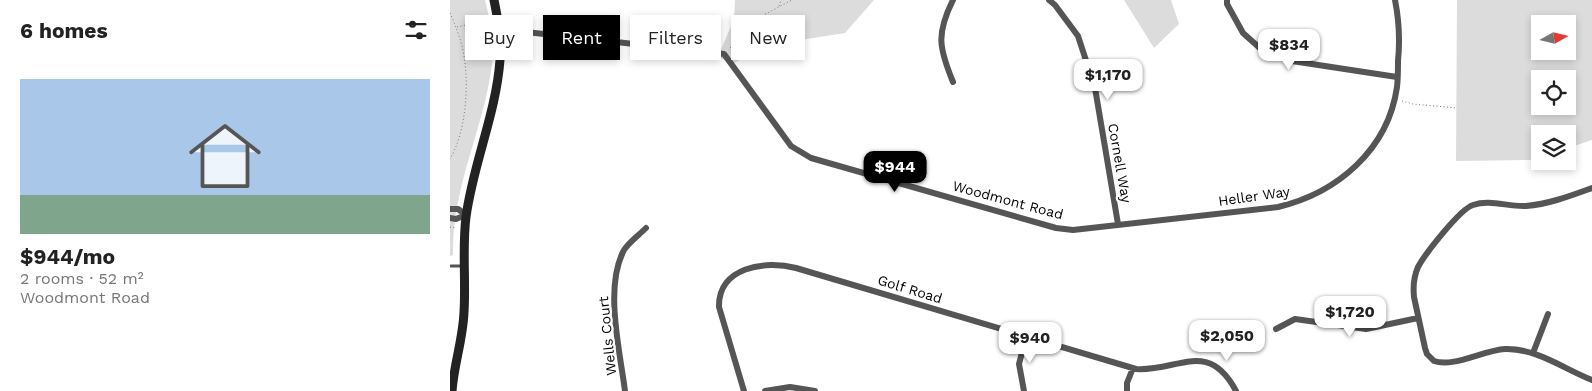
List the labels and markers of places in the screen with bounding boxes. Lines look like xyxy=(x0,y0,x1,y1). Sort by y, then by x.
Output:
pin: $834 xyxy=(1259,28,1319,71)
pin: $1,170 xyxy=(1067,58,1149,101)
pin: $944 xyxy=(865,150,925,193)
pin: $1,720 xyxy=(1309,296,1391,338)
pin: $2,050 xyxy=(1186,320,1268,362)
pin: $940 xyxy=(1000,322,1060,364)

